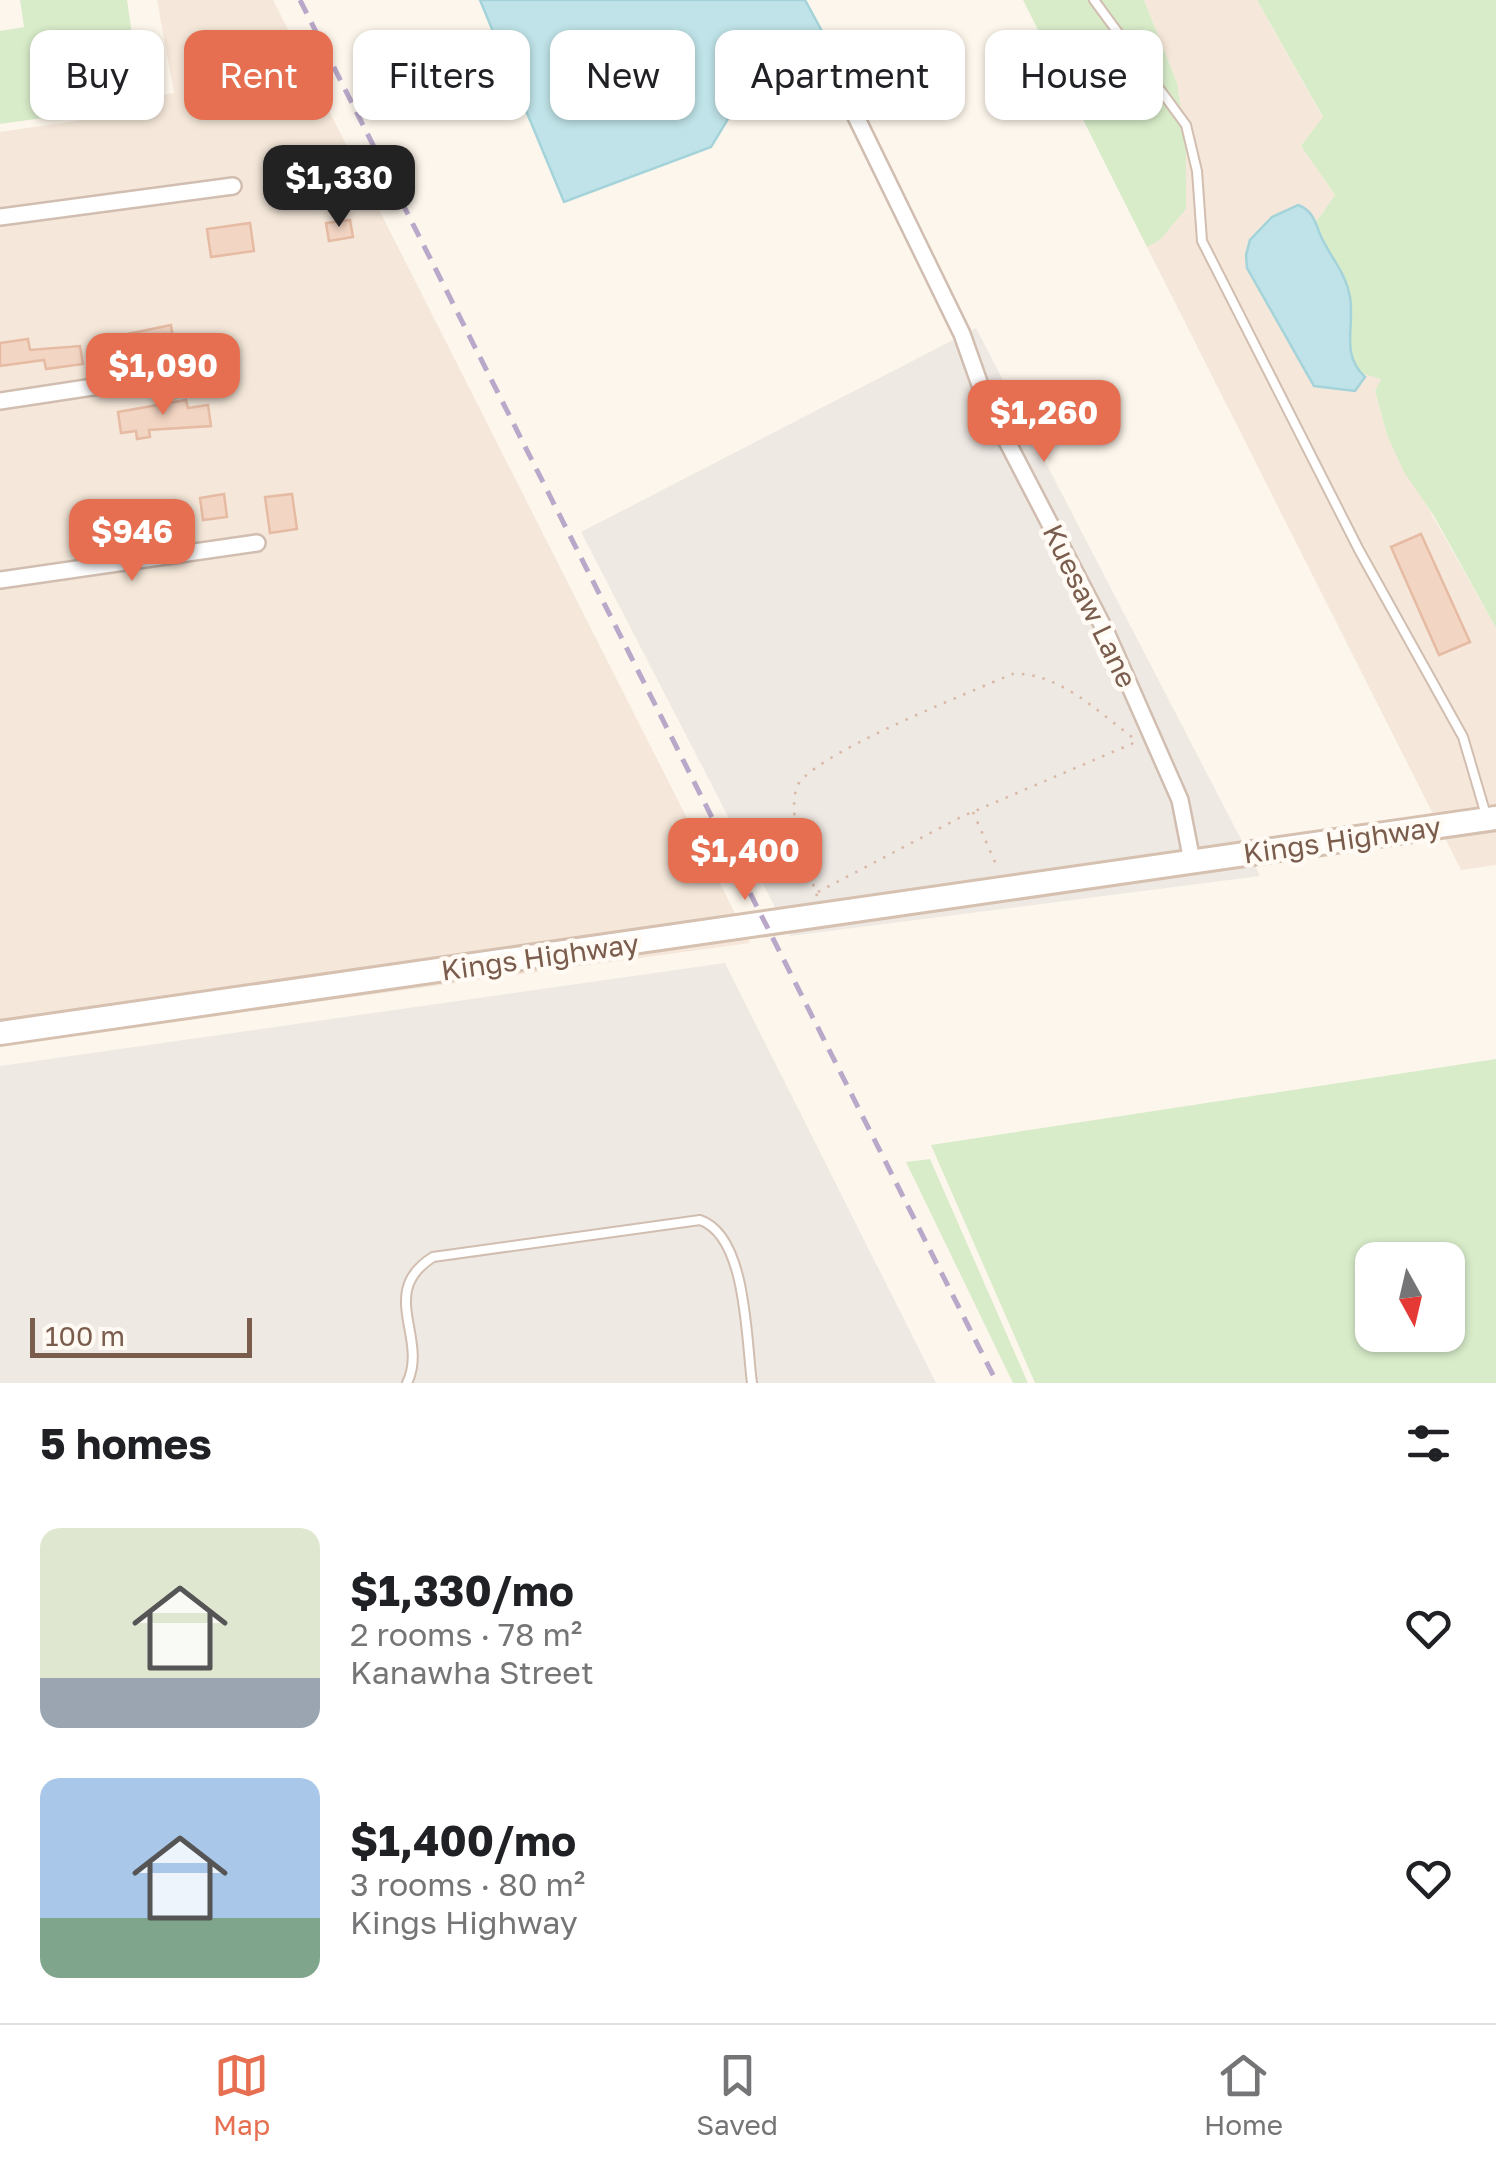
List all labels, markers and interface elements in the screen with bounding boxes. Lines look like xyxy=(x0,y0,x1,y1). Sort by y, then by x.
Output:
chip: Buy xyxy=(30,30,164,120)
chip: Rent xyxy=(184,30,333,120)
chip: Filters xyxy=(353,30,530,120)
chip: New xyxy=(550,30,695,120)
chip: Apartment xyxy=(715,30,965,120)
chip: House xyxy=(985,30,1163,120)
pin: $1,330 xyxy=(258,145,420,230)
text: $1,330 xyxy=(285,158,393,196)
pin: $1,090 xyxy=(82,333,244,418)
text: $1,090 xyxy=(108,346,218,384)
pin: $1,260 xyxy=(963,380,1125,465)
text: $1,260 xyxy=(990,393,1098,431)
pin: $946 xyxy=(73,499,191,584)
text: $946 xyxy=(91,512,173,550)
street label: Kuesaw Lane xyxy=(1037,519,1144,693)
street label: Kings Highway xyxy=(1241,809,1443,870)
pin: $1,400 xyxy=(664,818,826,903)
text: $1,400 xyxy=(690,831,800,869)
street label: Kings Highway xyxy=(439,926,641,987)
north arrow xyxy=(1355,1242,1465,1352)
map controls xyxy=(1355,1242,1465,1352)
scale bar xyxy=(30,1313,252,1358)
text: 100 m xyxy=(45,1319,125,1352)
icon: filters xyxy=(1401,1416,1456,1471)
text: 5 homes xyxy=(40,1418,212,1468)
text: $1,330/mo xyxy=(350,1565,574,1615)
icon: home xyxy=(120,1568,240,1688)
icon: heart xyxy=(1401,1601,1456,1656)
text: 2 rooms · 78 m² xyxy=(350,1615,582,1653)
text: Kanawha Street xyxy=(350,1653,594,1691)
text: $1,400/mo xyxy=(350,1815,576,1865)
icon: home xyxy=(120,1818,240,1938)
icon: heart xyxy=(1401,1851,1456,1906)
text: 3 rooms · 80 m² xyxy=(350,1865,585,1903)
text: Kings Highway xyxy=(350,1903,578,1941)
tab: Map xyxy=(213,2048,270,2141)
tab: Saved xyxy=(696,2048,778,2141)
tab: Home xyxy=(1204,2048,1283,2141)

